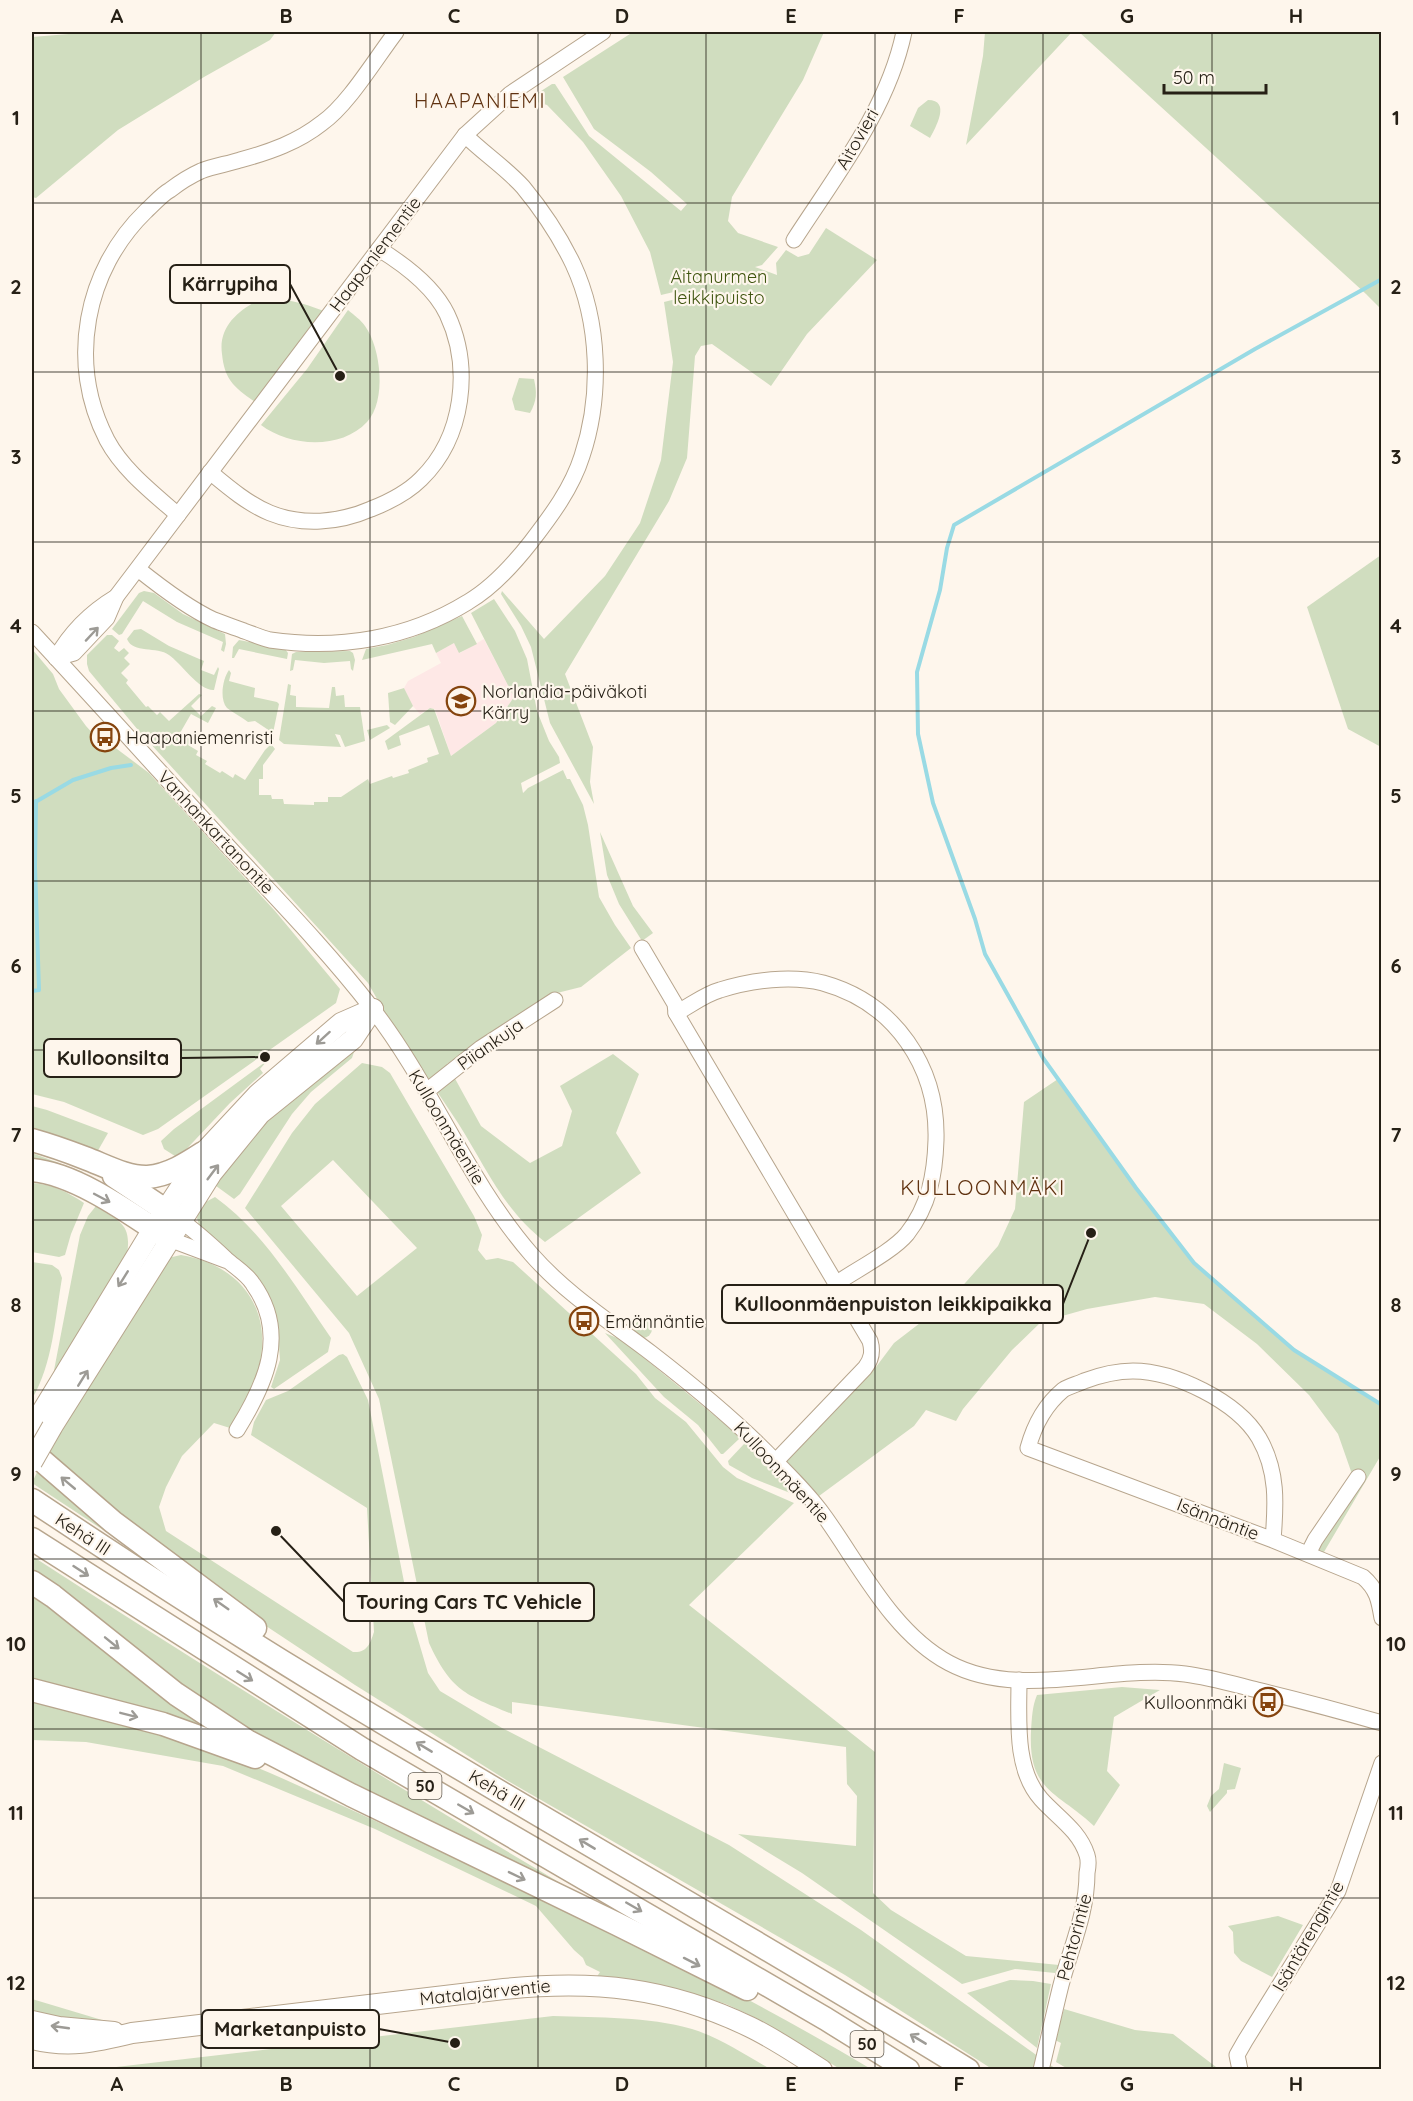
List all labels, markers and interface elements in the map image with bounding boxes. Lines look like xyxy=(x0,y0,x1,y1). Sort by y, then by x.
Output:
text: A xyxy=(111,3,124,28)
text: B xyxy=(279,3,293,28)
text: C xyxy=(448,3,461,28)
text: D xyxy=(615,3,629,28)
text: E xyxy=(785,3,797,28)
text: F xyxy=(953,3,965,28)
text: G xyxy=(1120,3,1134,28)
text: H xyxy=(1289,3,1303,28)
scale bar xyxy=(1164,57,1266,95)
text: 50 m xyxy=(1173,66,1215,89)
district label: HAAPANIEMI xyxy=(414,88,546,113)
street label: Aitovieri xyxy=(830,104,884,174)
text: 1 xyxy=(12,105,20,130)
text: 1 xyxy=(1392,105,1400,130)
street label: Haapaniementie xyxy=(324,192,426,316)
callout: Kärrypiha xyxy=(170,265,290,303)
park label: Aitanurmen leikkipuisto xyxy=(670,265,768,309)
text: Kärrypiha xyxy=(182,271,278,296)
text: 2 xyxy=(10,274,22,299)
text: 2 xyxy=(1390,274,1402,299)
text: 3 xyxy=(11,444,21,469)
text: 3 xyxy=(1391,444,1401,469)
text: 4 xyxy=(10,613,22,638)
text: 4 xyxy=(1390,613,1402,638)
one-way arrow xyxy=(84,627,98,642)
place label: Norlandia-päiväkoti Kärry xyxy=(482,680,647,724)
school or university icon: Norlandia-päiväkoti Kärry xyxy=(445,685,477,717)
bus stop icon: Haapaniemenristi xyxy=(89,721,121,753)
place label: Haapaniemenristi xyxy=(126,726,273,749)
street label: Vanhankartanontie xyxy=(153,765,279,899)
text: 5 xyxy=(10,783,22,808)
text: 5 xyxy=(1390,783,1402,808)
text: 6 xyxy=(10,953,22,978)
text: 6 xyxy=(1390,953,1402,978)
street label: Piiankuja xyxy=(453,1013,527,1075)
one-way arrow xyxy=(316,1031,331,1045)
callout: Kulloonsilta xyxy=(44,1039,181,1077)
text: Kulloonsilta xyxy=(57,1045,169,1070)
street label: Kulloonmäentie xyxy=(404,1065,490,1189)
text: 7 xyxy=(11,1122,22,1147)
text: 7 xyxy=(1391,1122,1402,1147)
one-way arrow xyxy=(207,1164,220,1180)
district label: KULLOONMÄKI xyxy=(900,1174,1066,1200)
one-way arrow xyxy=(93,1193,111,1204)
one-way arrow xyxy=(116,1270,128,1287)
callout: Kulloonmäenpuiston leikkipaikka xyxy=(722,1285,1063,1323)
text: Kulloonmäenpuiston leikkipaikka xyxy=(734,1291,1052,1316)
text: 8 xyxy=(11,1292,22,1317)
text: 8 xyxy=(1391,1292,1402,1317)
bus stop icon: Emännäntie xyxy=(568,1305,600,1337)
place label: Emännäntie xyxy=(605,1310,705,1333)
one-way arrow xyxy=(76,1369,89,1386)
street label: Kulloonmäentie xyxy=(729,1416,835,1528)
text: 9 xyxy=(10,1461,22,1486)
text: 9 xyxy=(1390,1461,1402,1486)
one-way arrow xyxy=(60,1477,76,1490)
street label: Isännäntie xyxy=(1174,1493,1262,1545)
street label: Kehä III xyxy=(51,1508,115,1560)
one-way arrow xyxy=(72,1565,88,1577)
callout: Touring Cars TC Vehicle xyxy=(344,1583,594,1621)
text: Touring Cars TC Vehicle xyxy=(356,1589,582,1614)
one-way arrow xyxy=(214,1598,230,1610)
text: 10 xyxy=(6,1631,26,1656)
text: 10 xyxy=(1386,1631,1406,1656)
one-way arrow xyxy=(103,1636,119,1649)
one-way arrow xyxy=(236,1670,253,1682)
bus stop icon: Kulloonmäki xyxy=(1252,1686,1284,1718)
place label: Kulloonmäki xyxy=(1144,1691,1247,1714)
one-way arrow xyxy=(119,1710,138,1721)
one-way arrow xyxy=(416,1740,433,1752)
street label: Kehä III xyxy=(465,1764,529,1816)
road number: 50 xyxy=(408,1773,442,1799)
text: 11 xyxy=(8,1800,24,1825)
text: 11 xyxy=(1388,1800,1404,1825)
one-way arrow xyxy=(457,1804,474,1816)
one-way arrow xyxy=(579,1838,596,1850)
one-way arrow xyxy=(508,1870,526,1882)
street label: Isäntärengintie xyxy=(1267,1876,1349,1996)
street label: Pehtorintie xyxy=(1051,1891,1097,1983)
one-way arrow xyxy=(625,1902,642,1914)
one-way arrow xyxy=(683,1957,701,1968)
text: 12 xyxy=(6,1970,26,1995)
text: 12 xyxy=(1386,1970,1406,1995)
street label: Matalajärventie xyxy=(418,1974,552,2010)
callout: Marketanpuisto xyxy=(202,2010,379,2048)
text: Marketanpuisto xyxy=(214,2016,366,2041)
one-way arrow xyxy=(51,2021,71,2032)
road number: 50 xyxy=(850,2031,884,2057)
one-way arrow xyxy=(910,2033,927,2045)
text: A xyxy=(111,2071,124,2096)
text: B xyxy=(279,2071,293,2096)
text: C xyxy=(448,2071,461,2096)
text: D xyxy=(615,2071,629,2096)
text: E xyxy=(785,2071,797,2096)
text: F xyxy=(953,2071,965,2096)
text: G xyxy=(1120,2071,1134,2096)
text: H xyxy=(1289,2071,1303,2096)

